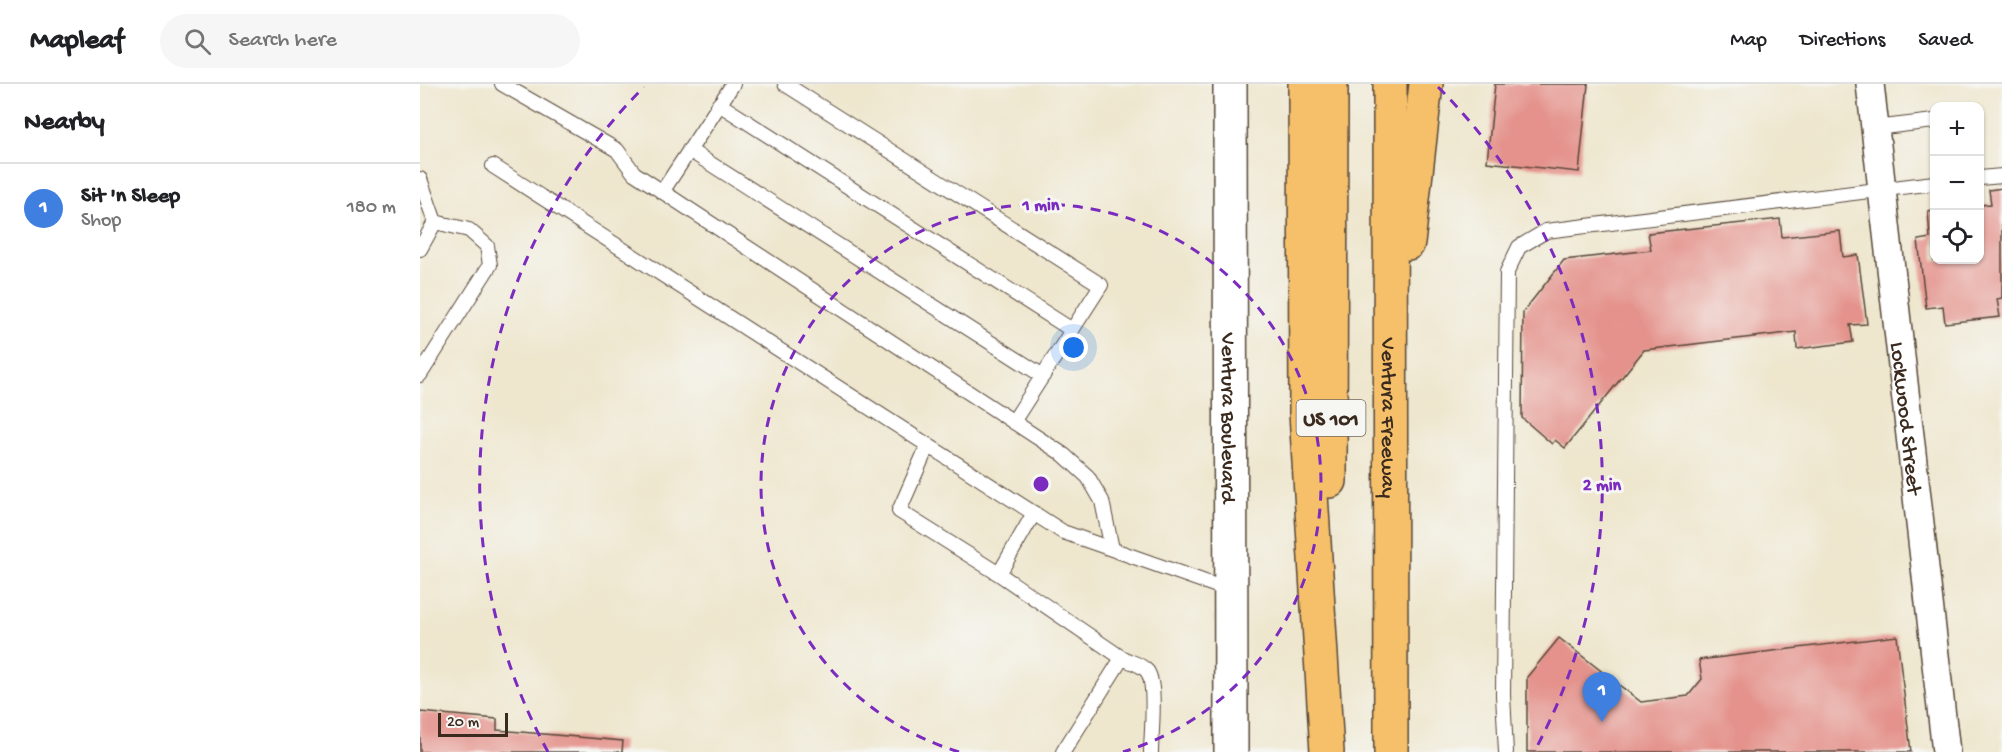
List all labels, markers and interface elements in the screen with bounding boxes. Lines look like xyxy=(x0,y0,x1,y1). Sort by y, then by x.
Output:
search box xyxy=(160,14,580,68)
text: Mapleaf xyxy=(30,25,124,58)
icon: search xyxy=(181,25,214,58)
text: Search here xyxy=(229,28,337,54)
text: Map xyxy=(1730,29,1767,54)
text: Directions xyxy=(1800,29,1885,54)
text: Saved xyxy=(1918,29,1972,54)
map controls xyxy=(1930,102,1984,264)
button: + xyxy=(1930,102,1984,156)
text: Nearby xyxy=(24,108,105,139)
button: − xyxy=(1930,156,1984,210)
text: Sit 'n Sleep xyxy=(81,184,180,210)
text: 1 min xyxy=(1022,196,1060,217)
text: 1 xyxy=(39,197,48,220)
text: 180 m xyxy=(347,197,396,220)
text: Shop xyxy=(81,210,121,233)
button: locate xyxy=(1930,210,1984,264)
street label: Ventura Boulevard xyxy=(1213,332,1240,505)
your location xyxy=(1059,333,1088,362)
street label: Ventura Freeway xyxy=(1373,337,1400,498)
street label: Lockwood Street xyxy=(1882,341,1926,498)
road number: US 101 xyxy=(1296,400,1366,436)
centre of rings xyxy=(1031,474,1051,494)
text: 2 min xyxy=(1583,476,1622,497)
pin: 1 xyxy=(1582,672,1622,722)
scale bar xyxy=(438,710,508,738)
text: 20 m xyxy=(447,714,479,733)

